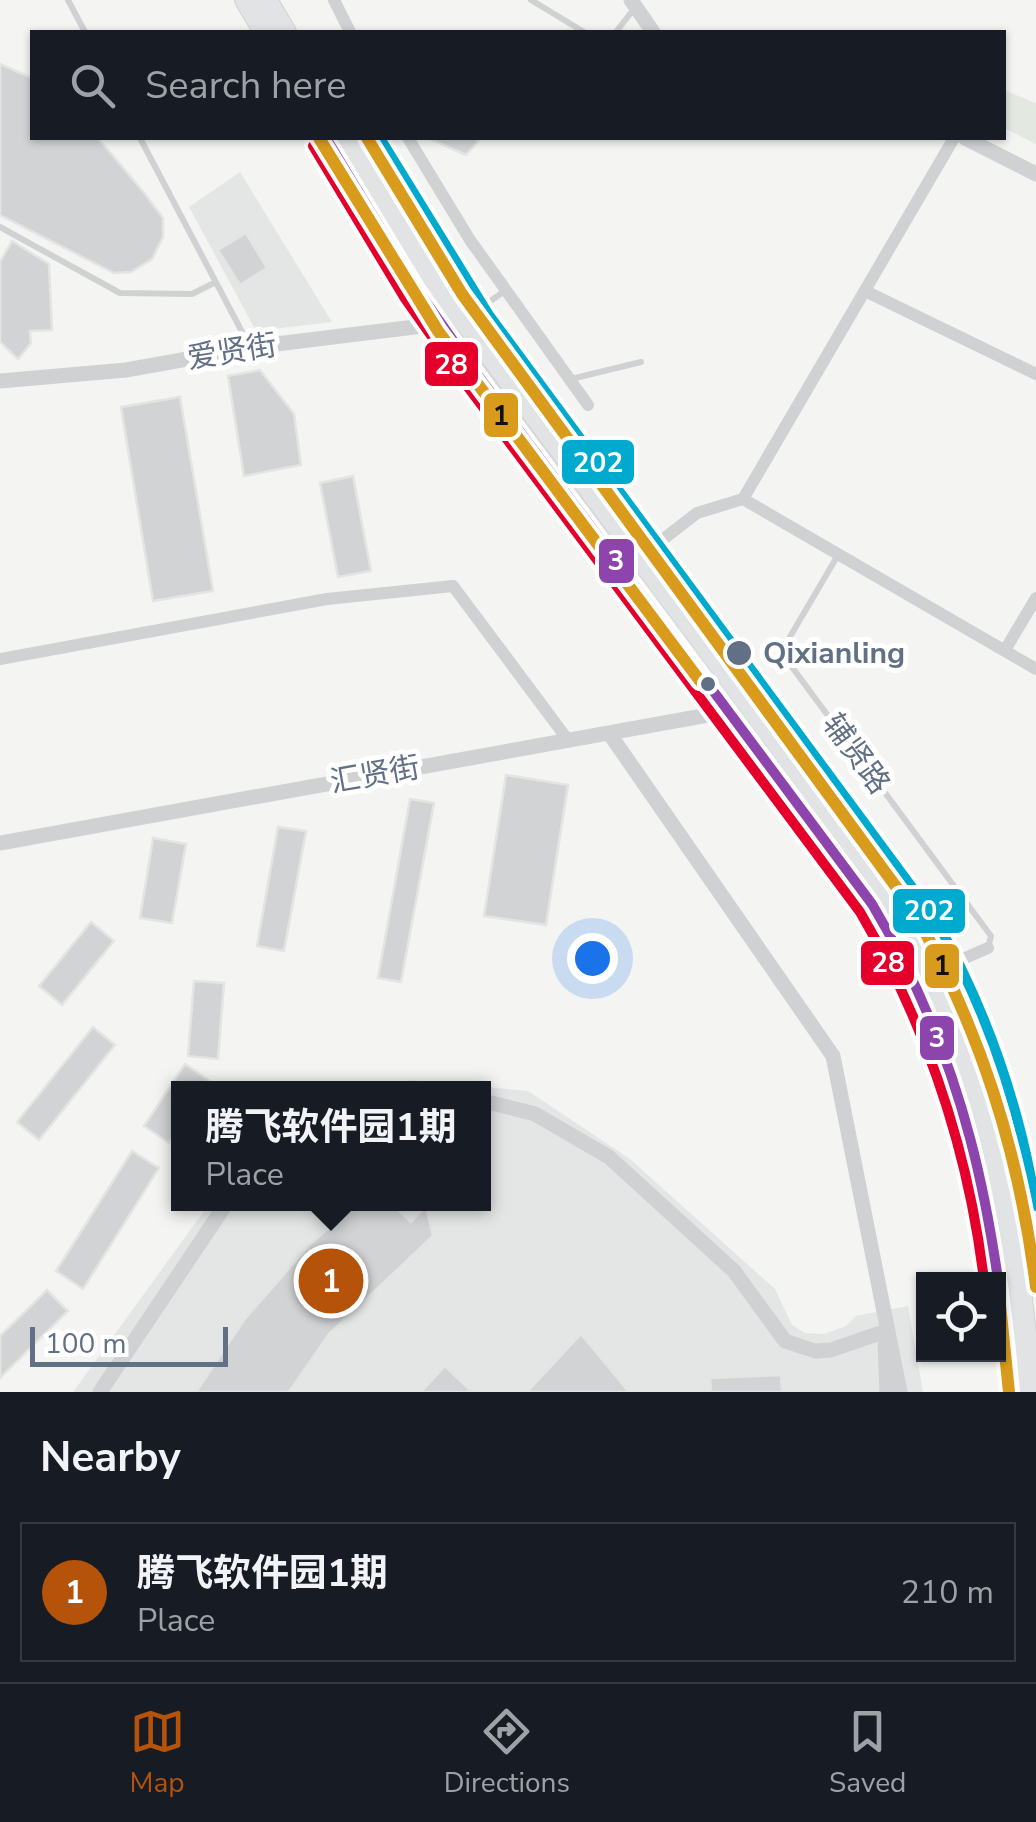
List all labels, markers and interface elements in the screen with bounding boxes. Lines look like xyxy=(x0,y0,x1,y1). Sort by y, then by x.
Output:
search box xyxy=(30,30,1006,140)
icon: search xyxy=(65,58,120,113)
text: Search here xyxy=(145,60,346,111)
street label: 爱贤街 xyxy=(184,325,280,379)
line badge: 28 xyxy=(423,340,480,388)
text: 28 xyxy=(434,346,468,384)
line badge: 1 xyxy=(482,391,520,439)
text: 1 xyxy=(493,397,509,435)
line badge: 202 xyxy=(560,438,636,486)
text: 202 xyxy=(573,444,623,482)
line badge: 3 xyxy=(597,537,636,585)
text: 3 xyxy=(608,542,624,580)
place label: Qixianling xyxy=(763,633,905,674)
marker: Qixianling xyxy=(724,638,754,668)
unlabelled marker xyxy=(698,674,718,694)
street label: 辅贤路 xyxy=(813,706,899,802)
street label: 汇贤街 xyxy=(327,747,423,803)
line badge: 202 xyxy=(891,887,967,935)
text: 202 xyxy=(904,892,954,930)
your location xyxy=(567,933,618,984)
line badge: 28 xyxy=(859,939,916,987)
line badge: 1 xyxy=(923,942,961,990)
text: 28 xyxy=(871,944,905,982)
text: 1 xyxy=(934,947,950,985)
line badge: 3 xyxy=(918,1014,956,1062)
text: 3 xyxy=(929,1019,945,1057)
popup xyxy=(171,1081,491,1211)
text: 腾飞软件园1期 xyxy=(206,1102,456,1153)
text: Place xyxy=(206,1153,284,1196)
pin: 1 xyxy=(298,1244,364,1318)
map controls xyxy=(916,1272,1006,1362)
button: locate xyxy=(916,1272,1006,1362)
scale bar xyxy=(30,1322,228,1366)
text: 100 m xyxy=(45,1325,127,1363)
text: Nearby xyxy=(40,1429,181,1486)
text: 腾飞软件园1期 xyxy=(137,1548,388,1599)
text: 1 xyxy=(65,1571,84,1614)
text: 210 m xyxy=(901,1571,994,1614)
text: Place xyxy=(137,1599,215,1642)
tab: Map xyxy=(130,1704,185,1802)
tab: Directions xyxy=(444,1704,570,1802)
tab: Saved xyxy=(829,1704,906,1802)

